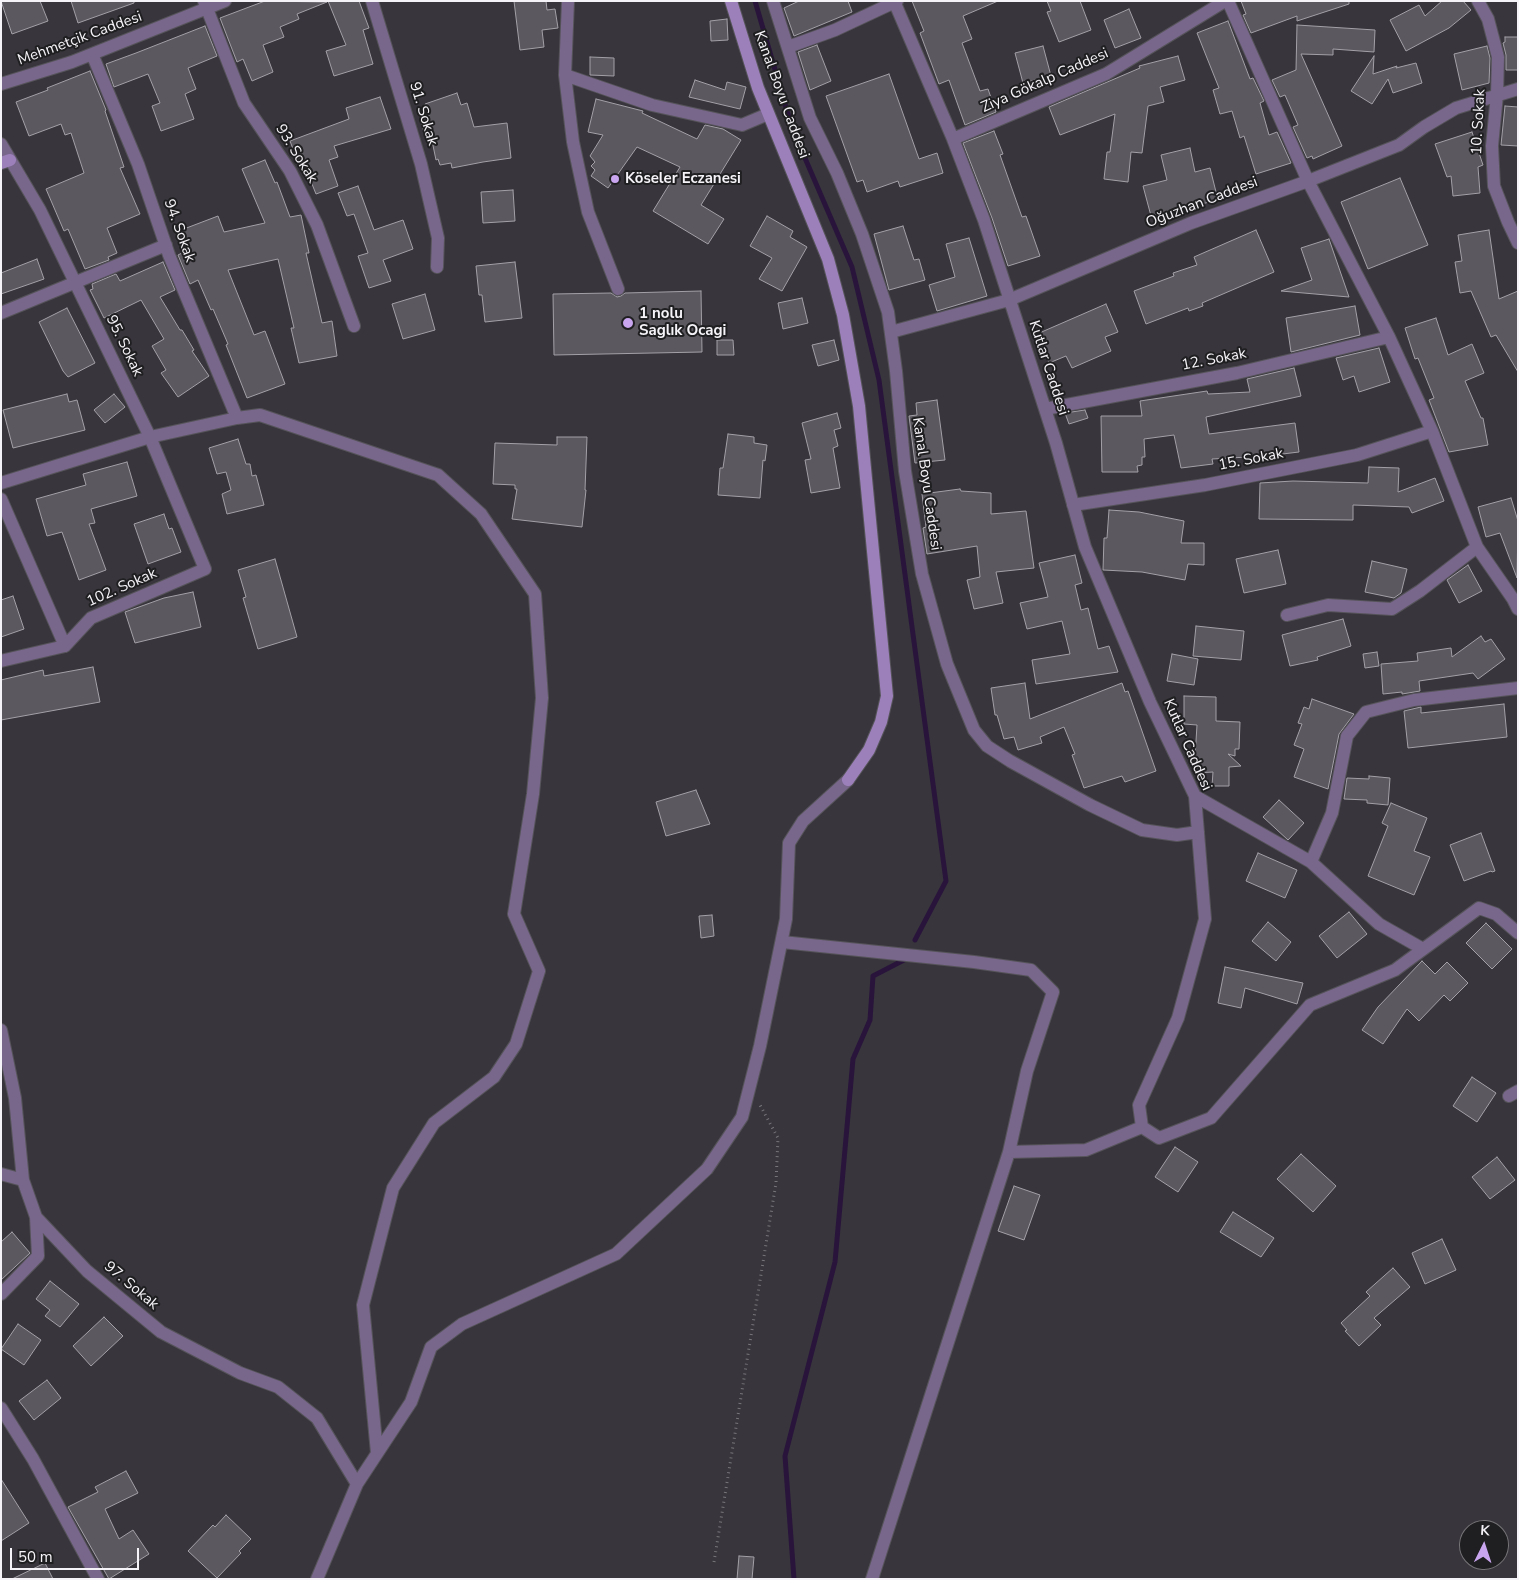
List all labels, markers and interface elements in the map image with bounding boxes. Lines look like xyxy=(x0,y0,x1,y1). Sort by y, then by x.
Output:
street label: Mehmetçik Caddesi xyxy=(15,8,145,70)
street label: Kanal Boyu Caddesi xyxy=(750,29,812,161)
street label: Ziya Gökalp Caddesi xyxy=(979,45,1111,117)
street label: 91. Sokak xyxy=(405,80,441,148)
street label: 10. Sokak xyxy=(1468,89,1490,155)
street label: 93. Sokak xyxy=(271,121,321,187)
place label: Köseler Eczanesi xyxy=(625,170,741,188)
marker: Köseler Eczanesi xyxy=(609,173,621,185)
street label: Oğuzhan Caddesi xyxy=(1143,173,1261,233)
street label: 94. Sokak xyxy=(159,197,199,265)
place label: 1 nolu Saglık Ocagi xyxy=(639,305,726,340)
street label: 95. Sokak xyxy=(102,313,146,379)
marker: 1 nolu Saglık Ocagi xyxy=(621,316,635,330)
street label: Kutlar Caddesi xyxy=(1024,318,1072,418)
street label: 12. Sokak xyxy=(1180,345,1248,375)
street label: Kanal Boyu Caddesi xyxy=(908,416,944,552)
street label: 15. Sokak xyxy=(1217,445,1285,475)
street label: 102. Sokak xyxy=(84,565,160,611)
street label: Kutlar Caddesi xyxy=(1159,696,1215,794)
street label: 97. Sokak xyxy=(100,1258,162,1314)
north arrow xyxy=(1459,1520,1509,1570)
text: K xyxy=(1480,1521,1490,1540)
scale bar xyxy=(12,1538,141,1570)
text: 50 m xyxy=(18,1547,53,1567)

